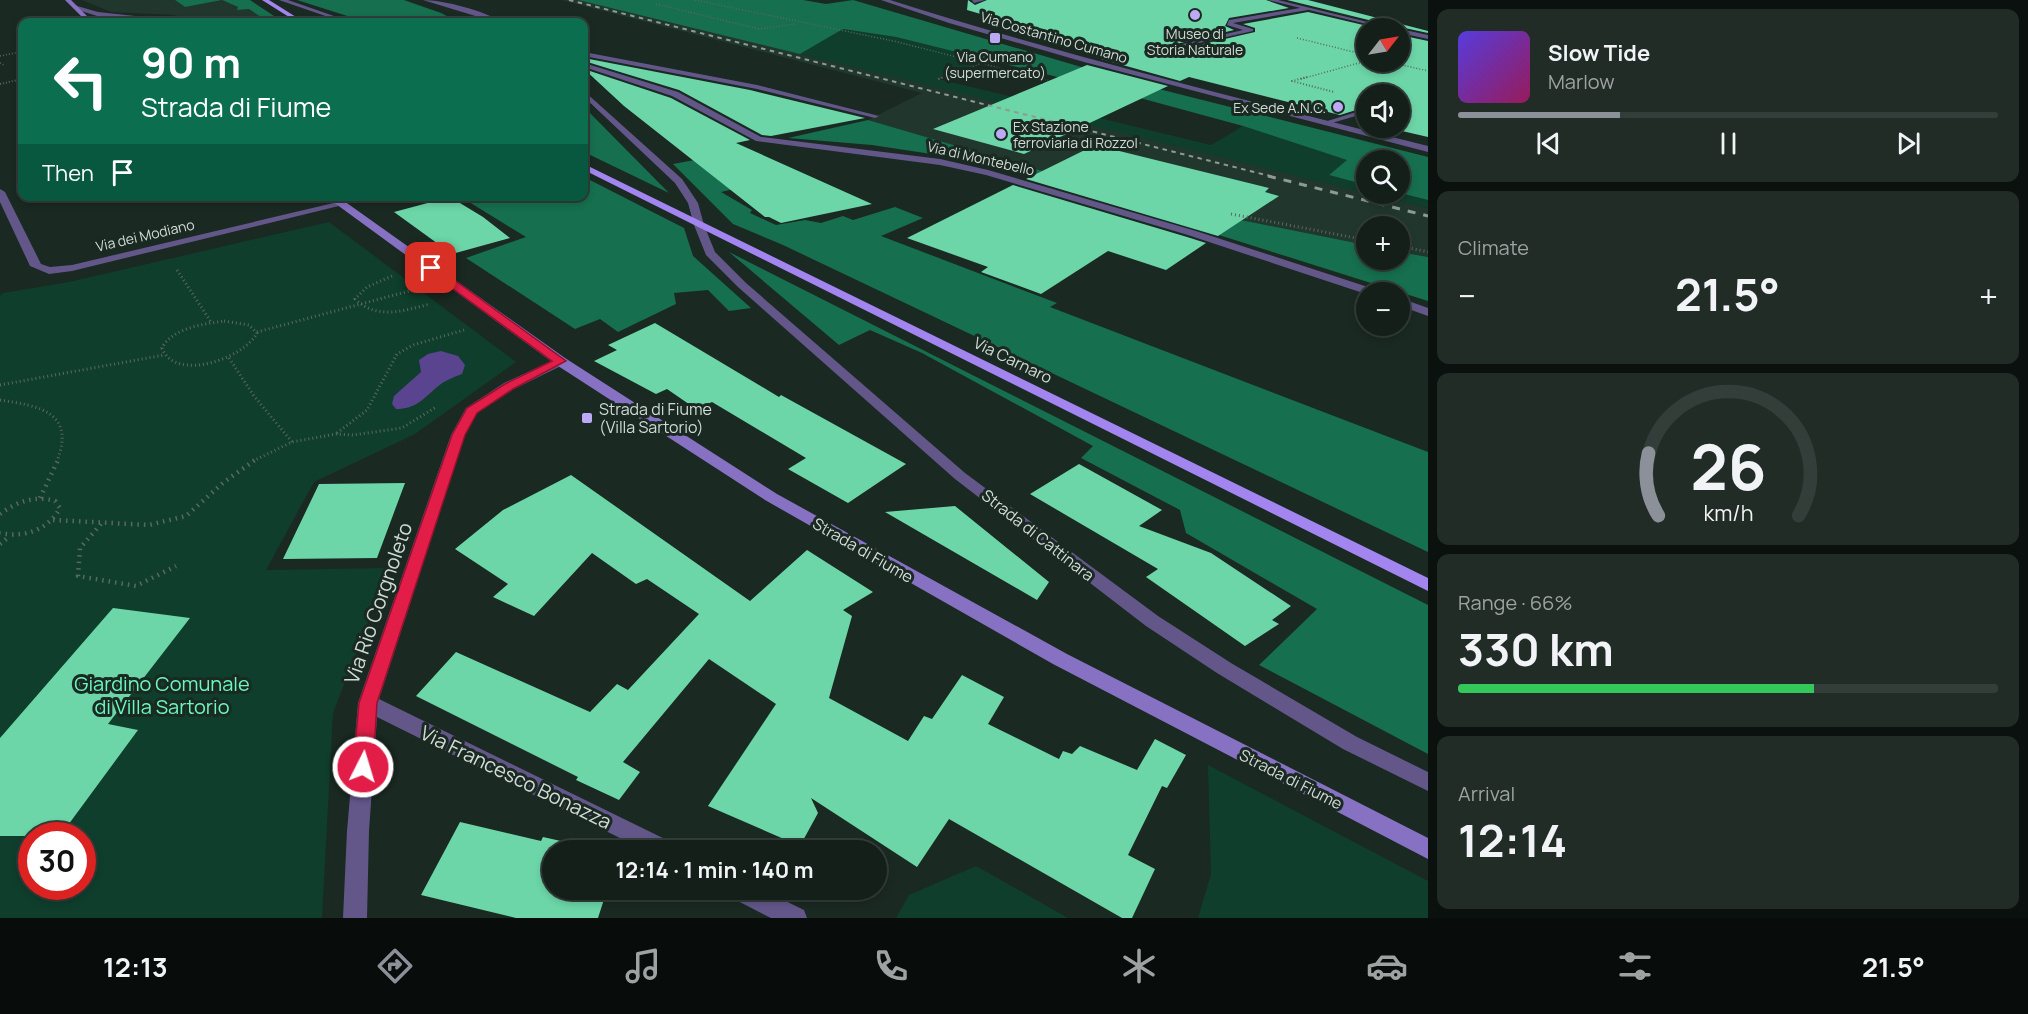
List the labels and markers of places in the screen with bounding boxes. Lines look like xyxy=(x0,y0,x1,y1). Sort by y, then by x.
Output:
marker: Museo di Storia Naturale xyxy=(1188,8,1202,22)
place label: Museo di Storia Naturale xyxy=(1147,24,1243,59)
marker: Via Cumano (supermercato) xyxy=(988,31,1002,45)
place label: Via Cumano (supermercato) xyxy=(944,47,1046,82)
place label: Ex Sede A.N.C. xyxy=(1233,98,1326,117)
marker: Ex Sede A.N.C. xyxy=(1331,100,1345,114)
place label: Ex Stazione ferroviaria di Rozzol xyxy=(1013,117,1138,152)
marker: Ex Stazione ferroviaria di Rozzol xyxy=(994,127,1008,141)
pin xyxy=(405,242,456,293)
place label: Strada di Fiume (Villa Sartorio) xyxy=(599,398,712,438)
marker: Strada di Fiume (Villa Sartorio) xyxy=(580,411,594,425)

